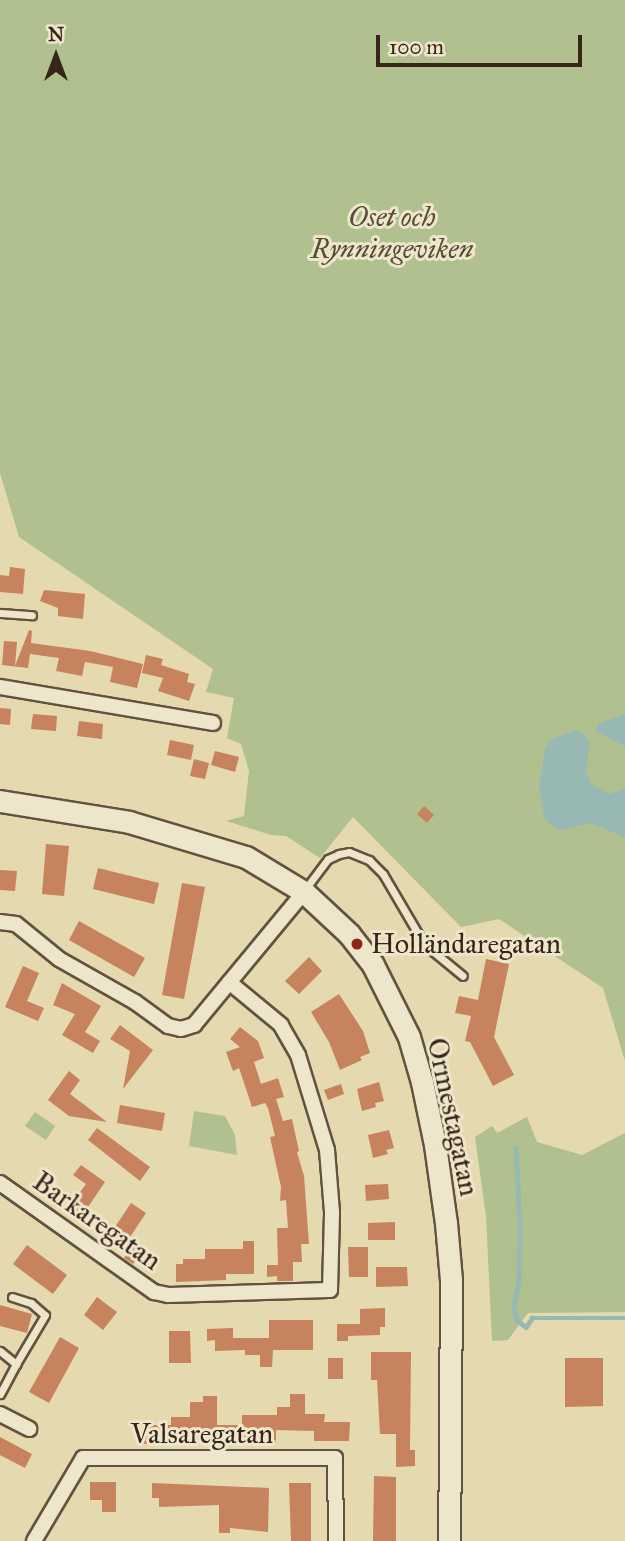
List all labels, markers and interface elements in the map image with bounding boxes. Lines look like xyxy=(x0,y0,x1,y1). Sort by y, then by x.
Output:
north arrow xyxy=(21,21,91,91)
scale bar xyxy=(380,21,586,65)
text: N xyxy=(48,23,64,46)
text: 100 m xyxy=(389,34,444,60)
park label: Oset och Rynningeviken xyxy=(311,200,473,266)
place label: Holländaregatan xyxy=(371,927,561,961)
marker: Holländaregatan xyxy=(349,936,365,952)
street label: Ormestagatan xyxy=(420,1035,486,1199)
street label: Barkaregatan xyxy=(26,1164,168,1278)
street label: Valsaregatan xyxy=(131,1417,273,1451)

